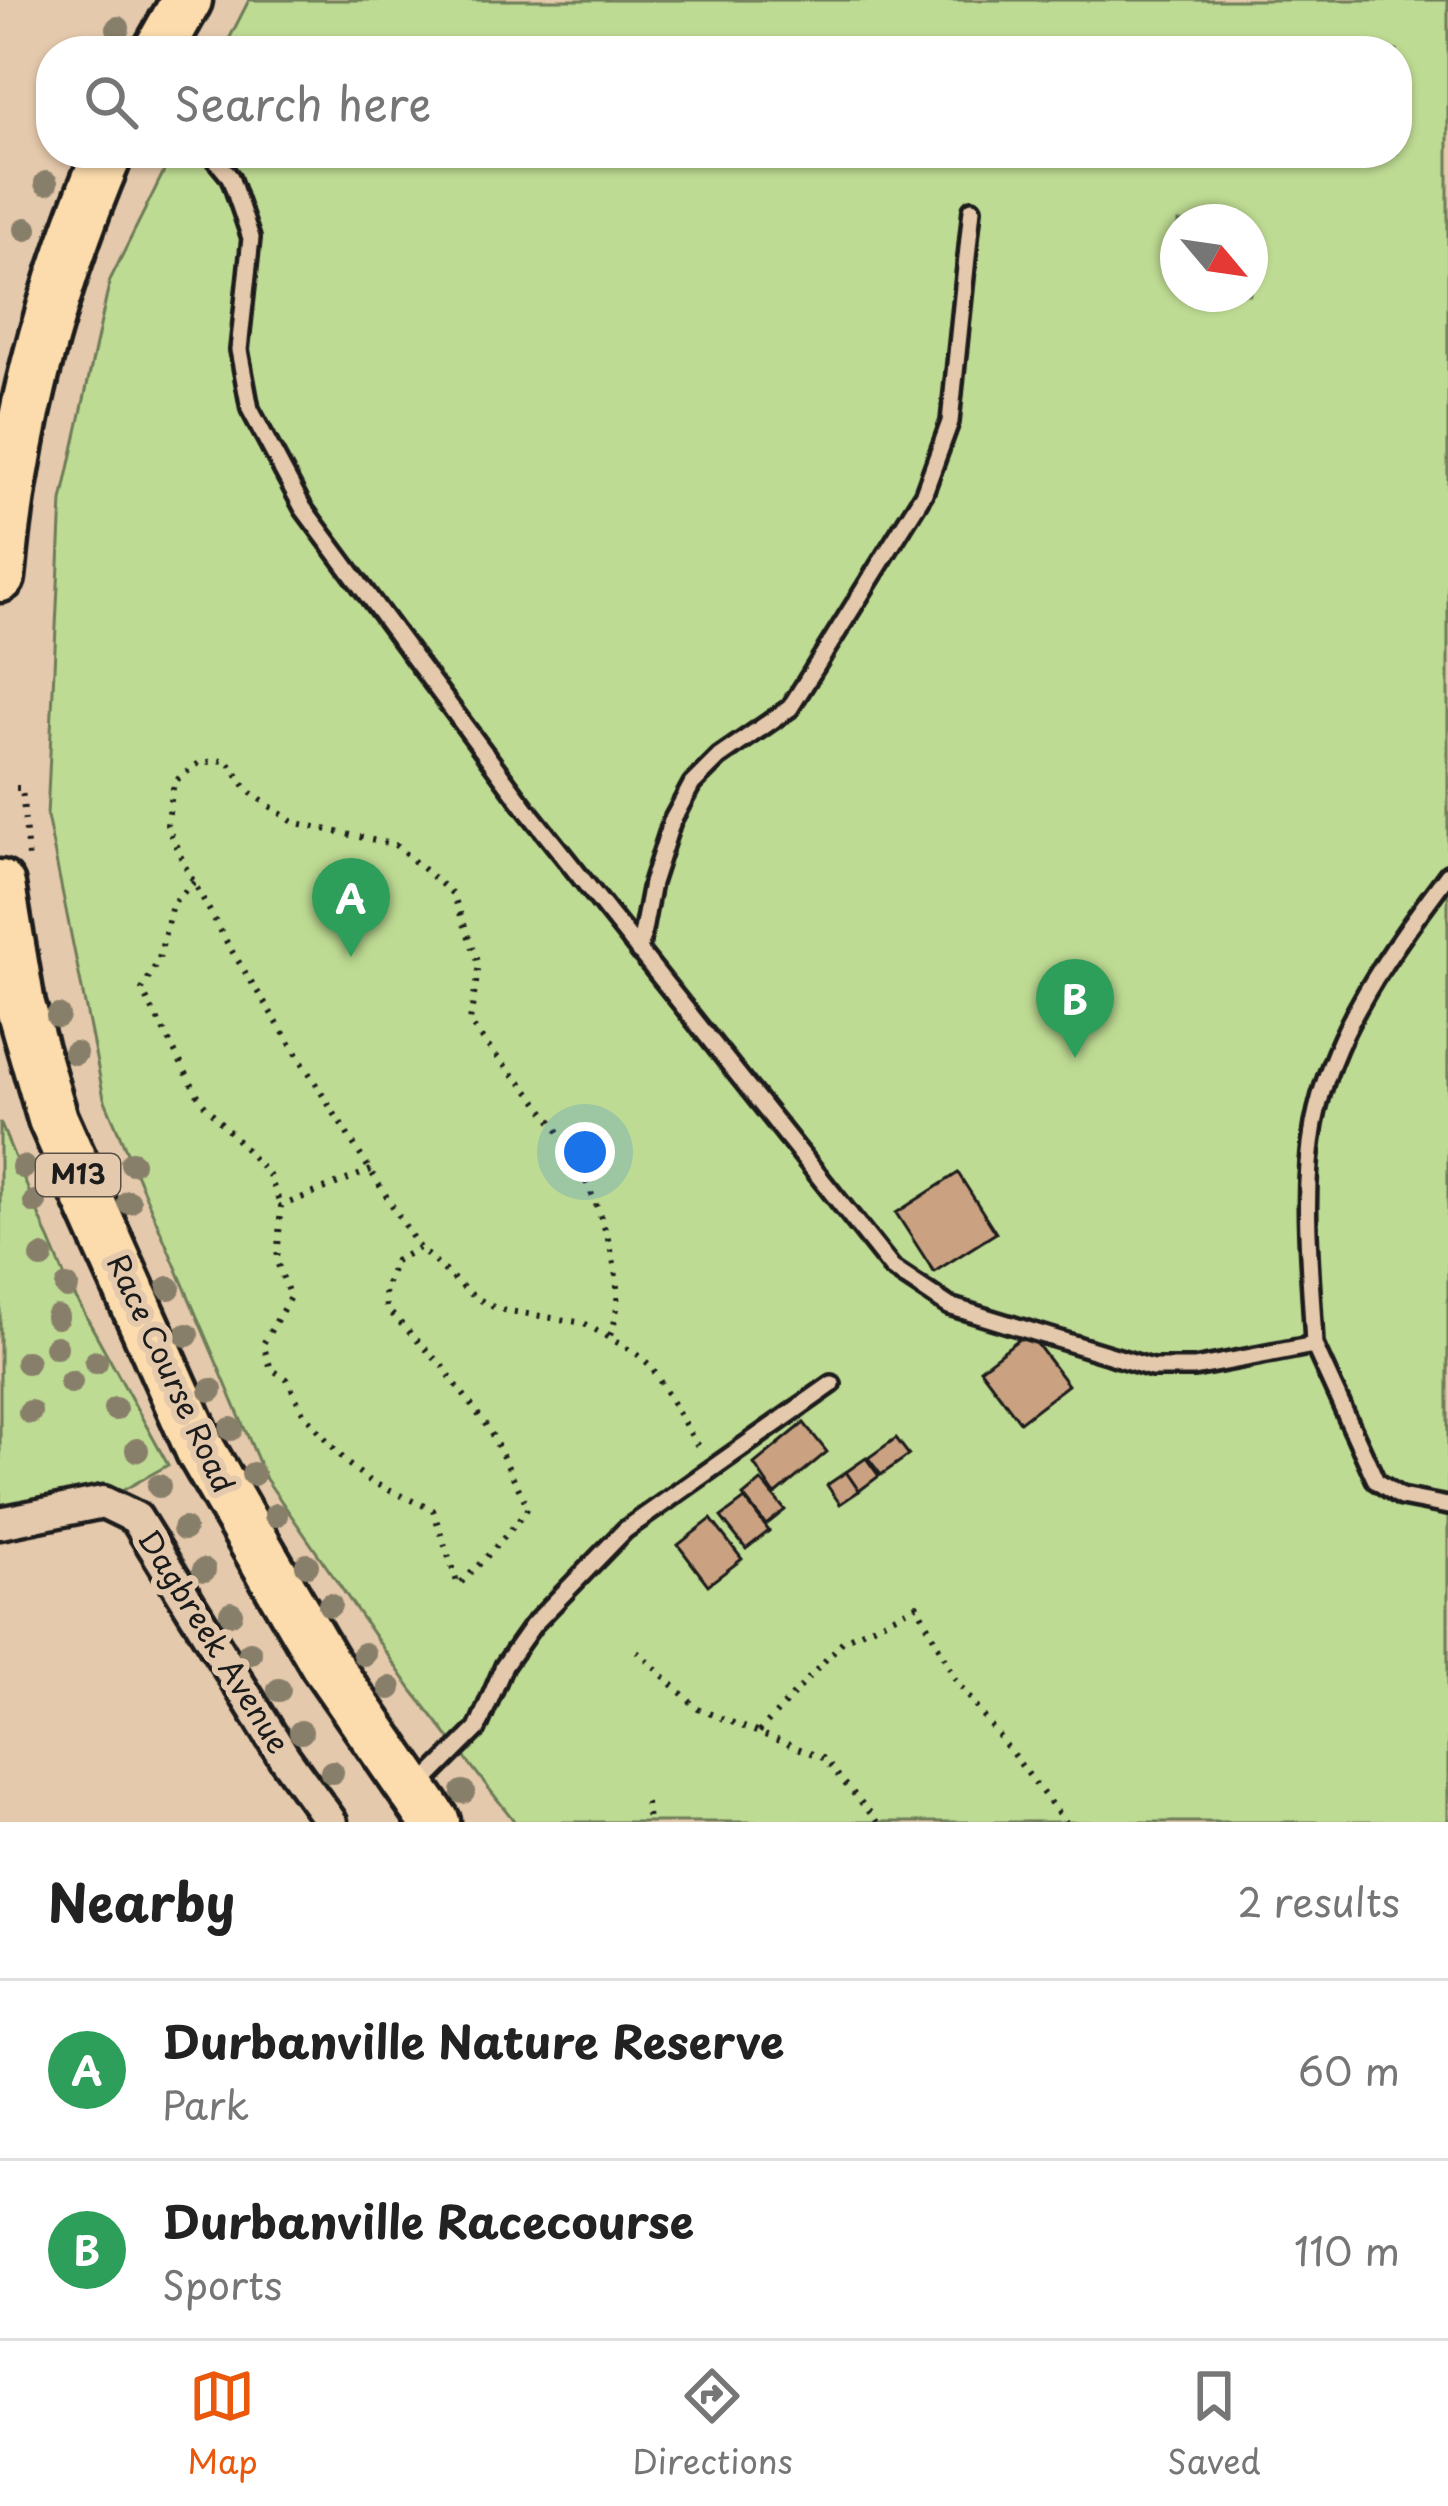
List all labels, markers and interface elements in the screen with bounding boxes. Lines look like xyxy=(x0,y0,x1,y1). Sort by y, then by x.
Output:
search box xyxy=(36,36,1412,168)
text: Search here xyxy=(174,68,431,136)
icon: search xyxy=(78,69,144,135)
north arrow xyxy=(1160,204,1268,312)
pin: A xyxy=(312,858,390,957)
pin: B xyxy=(1036,959,1114,1058)
your location xyxy=(555,1122,615,1182)
road number: M13 xyxy=(36,1154,120,1196)
street label: Race Course Road xyxy=(97,1246,247,1500)
street label: Dagbreek Avenue xyxy=(128,1520,302,1761)
text: Nearby xyxy=(48,1862,235,1939)
text: 2 results xyxy=(1238,1871,1400,1930)
text: Durbanville Nature Reserve xyxy=(162,2006,785,2074)
text: A xyxy=(72,2040,102,2099)
text: 60 m xyxy=(1298,2040,1400,2099)
text: Park xyxy=(162,2074,249,2133)
text: Durbanville Racecourse xyxy=(162,2186,694,2254)
text: B xyxy=(74,2220,100,2279)
text: 110 m xyxy=(1294,2220,1400,2279)
text: Sports xyxy=(162,2254,282,2313)
tab: Map xyxy=(187,2363,258,2485)
tab: Directions xyxy=(632,2363,793,2485)
tab: Saved xyxy=(1167,2363,1261,2485)

